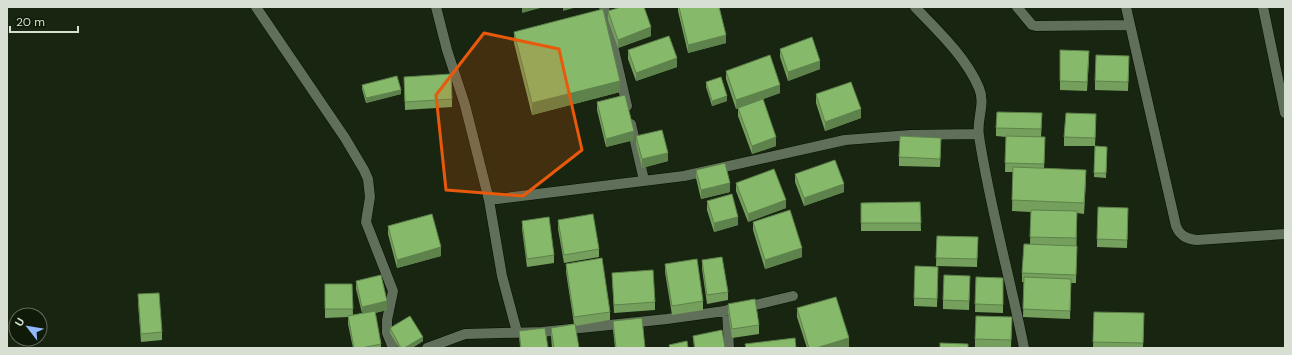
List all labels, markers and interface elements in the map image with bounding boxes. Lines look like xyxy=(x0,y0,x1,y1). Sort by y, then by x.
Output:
scale bar xyxy=(10,8,78,34)
text: 20 m xyxy=(16,14,45,30)
north arrow xyxy=(8,307,48,347)
text: U xyxy=(11,315,27,329)

